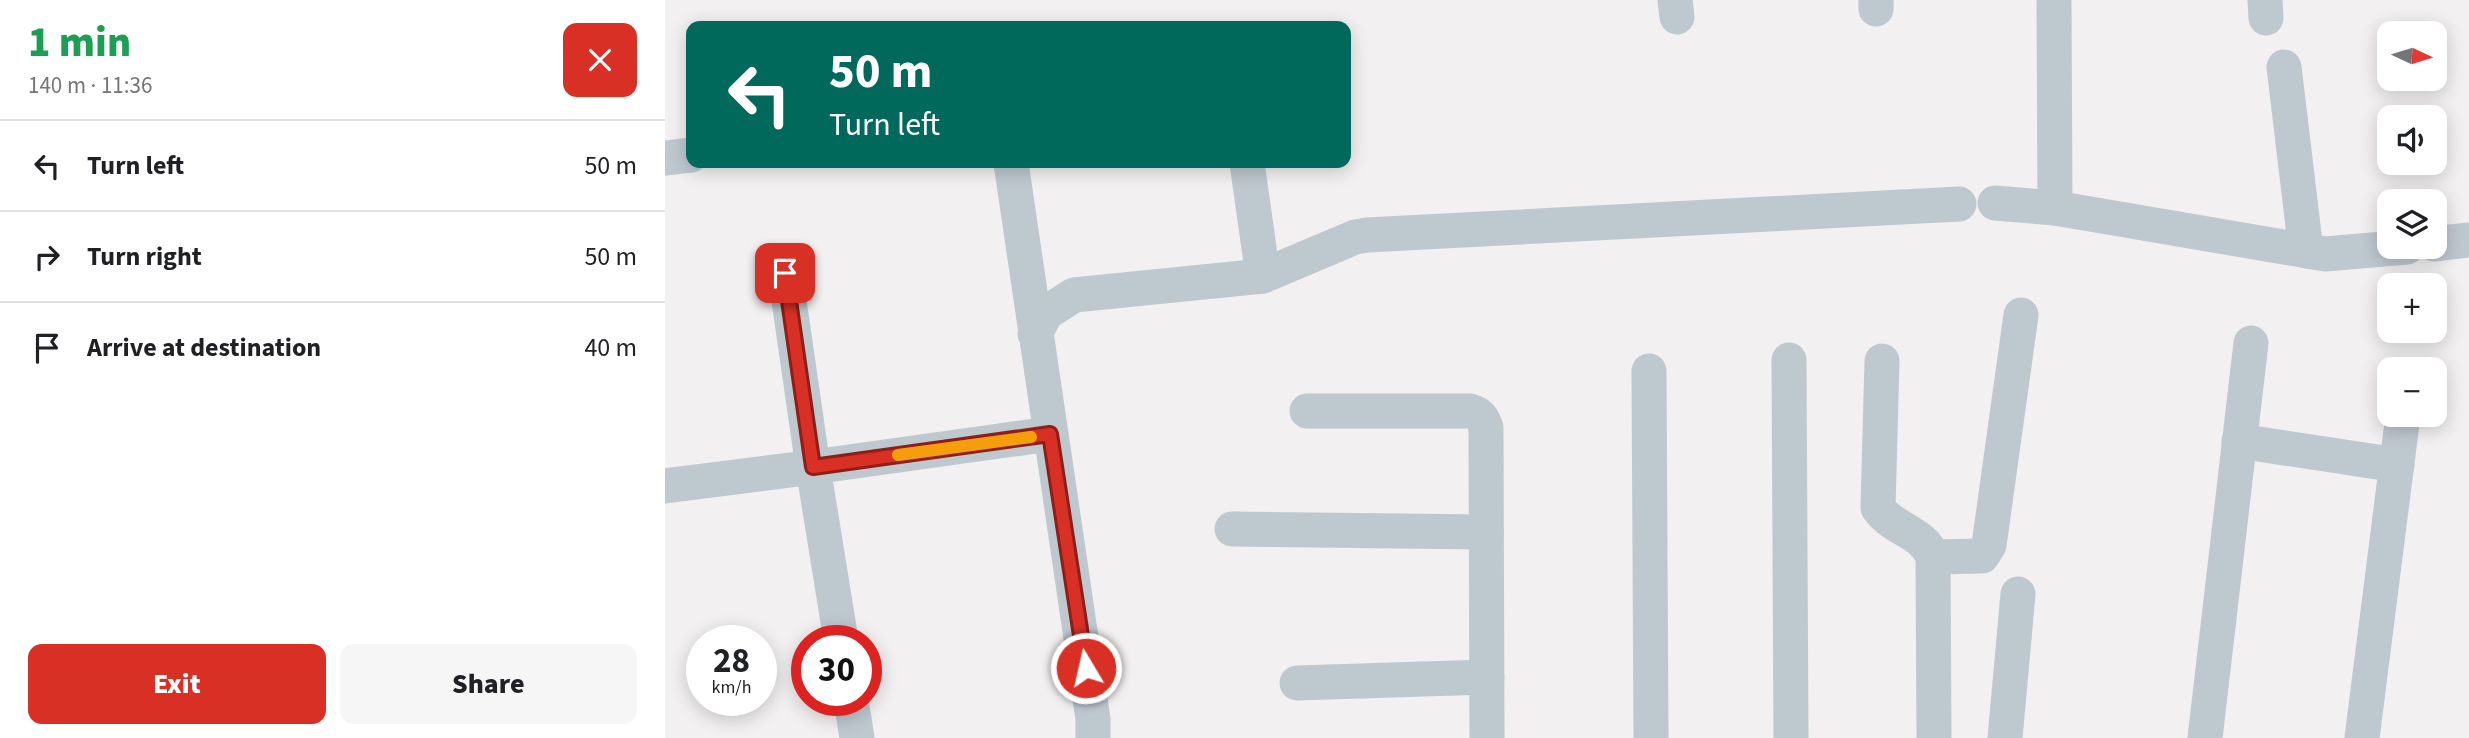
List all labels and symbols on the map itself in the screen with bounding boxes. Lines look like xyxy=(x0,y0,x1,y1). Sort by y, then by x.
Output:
north arrow xyxy=(2377,21,2447,91)
pin xyxy=(755,243,815,303)
speed limit sign: 30 xyxy=(791,625,882,716)
position arrow xyxy=(1049,631,1123,705)

